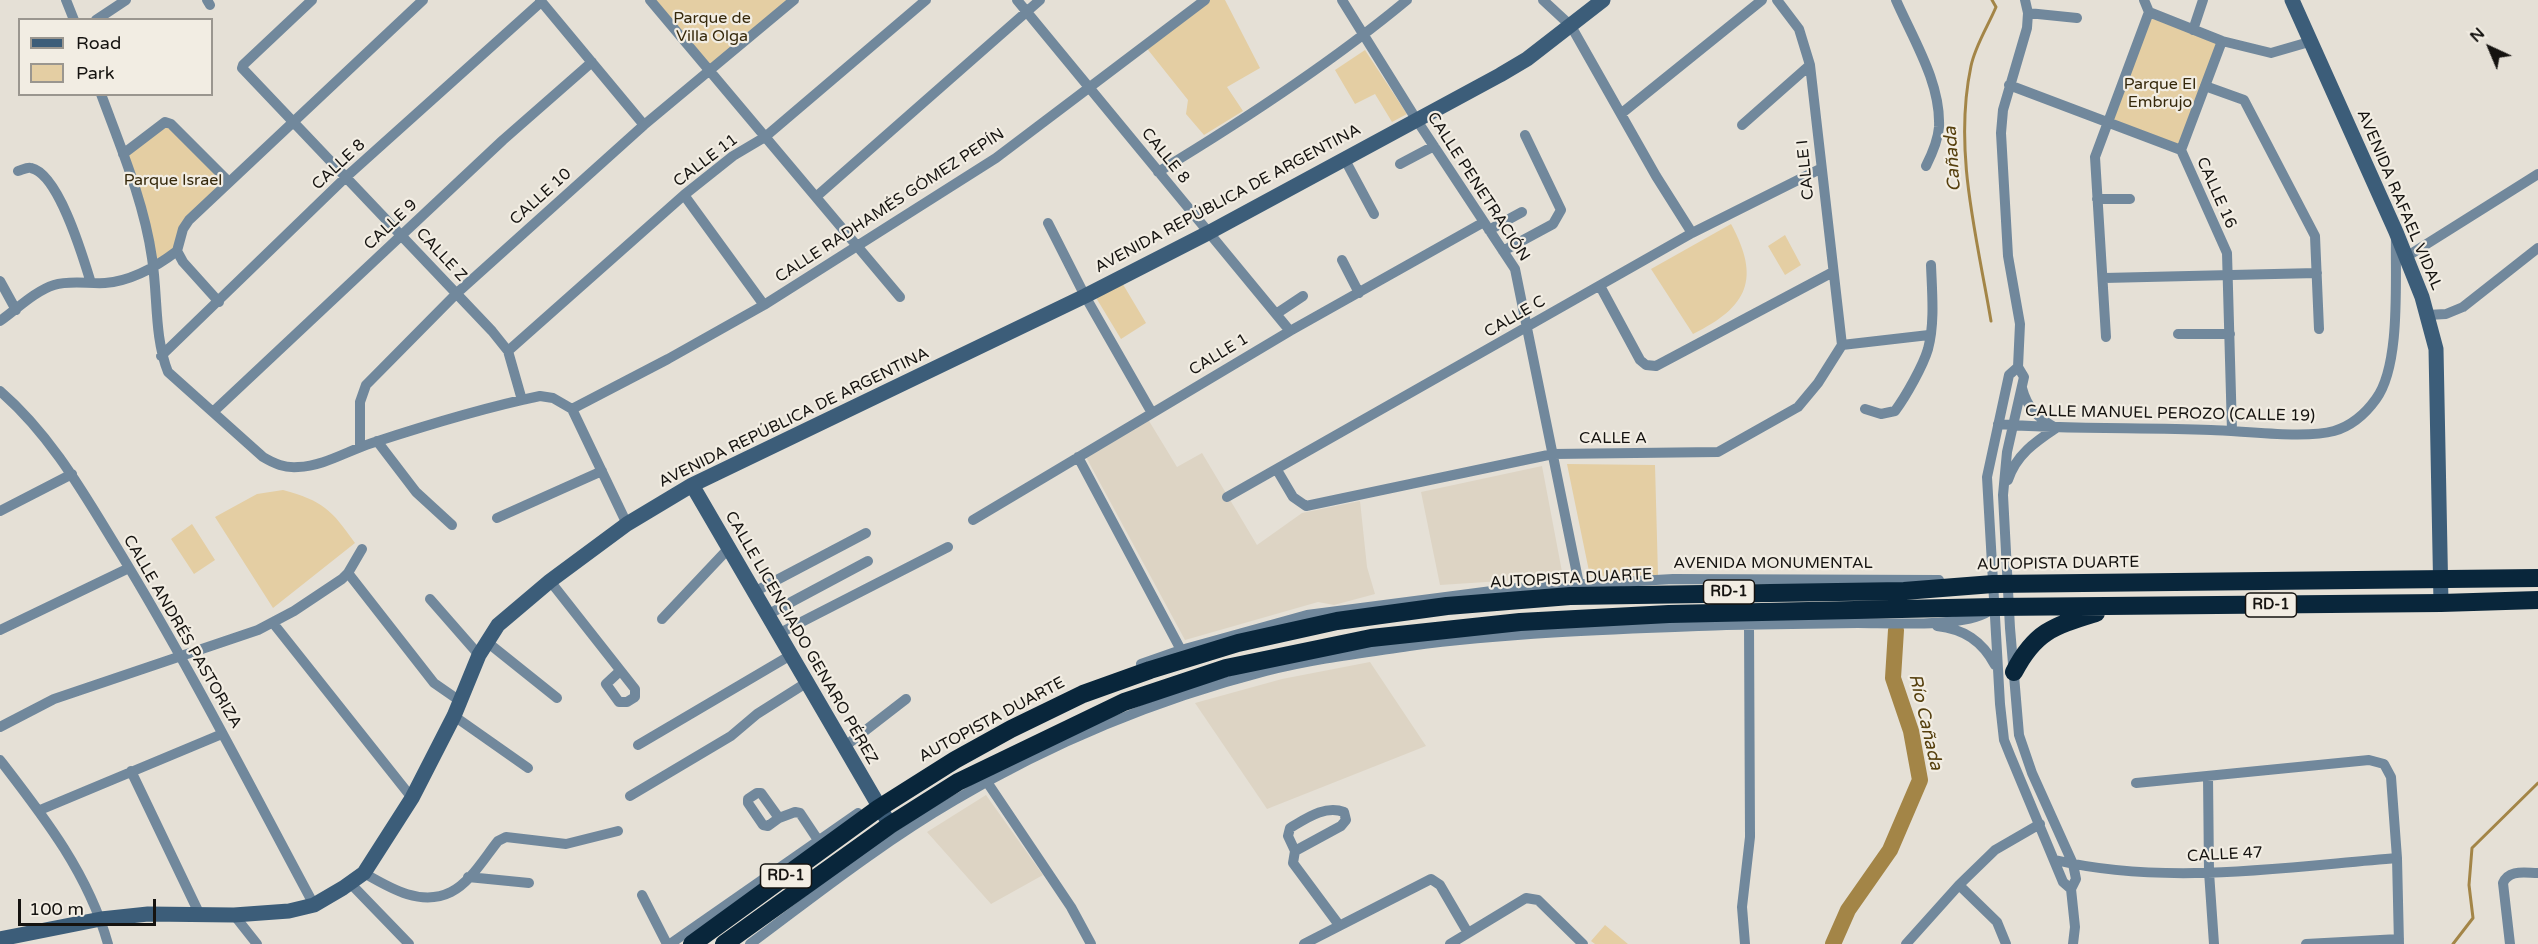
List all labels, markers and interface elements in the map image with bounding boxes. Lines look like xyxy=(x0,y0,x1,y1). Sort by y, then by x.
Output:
park label: Parque de Villa Olga xyxy=(673,9,751,47)
legend xyxy=(18,18,213,96)
north arrow xyxy=(2460,18,2520,78)
text: N xyxy=(2466,23,2489,47)
text: Road xyxy=(76,32,121,54)
text: Park xyxy=(76,62,114,84)
park label: Parque El Embrujo xyxy=(2124,75,2196,113)
street label: AVENIDA RAFAEL VIDAL xyxy=(2352,107,2446,293)
street label: CALLE PENETRACIÓN xyxy=(1422,109,1534,265)
street label: AVENIDA REPÚBLICA DE ARGENTINA xyxy=(1092,120,1364,278)
street label: CALLE 8 xyxy=(1137,124,1193,188)
street label: CALLE RADHAMÉS GÓMEZ PEPÍN xyxy=(772,125,1008,287)
water label: Cañada xyxy=(1940,126,1966,192)
street label: CALLE 11 xyxy=(670,130,742,192)
street label: CALLE 8 xyxy=(308,136,370,194)
street label: CALLE I xyxy=(1793,139,1819,201)
street label: CALLE 16 xyxy=(2192,154,2240,232)
street label: CALLE 10 xyxy=(506,164,576,230)
park label: Parque Israel xyxy=(124,171,222,191)
street label: CALLE 9 xyxy=(360,196,422,254)
street label: CALLE Z xyxy=(411,224,471,286)
street label: CALLE C xyxy=(1481,292,1549,342)
street label: CALLE 1 xyxy=(1186,330,1252,380)
street label: AVENIDA REPÚBLICA DE ARGENTINA xyxy=(656,344,932,492)
street label: CALLE MANUEL PEROZO (CALLE 19) xyxy=(2025,402,2315,426)
street label: CALLE A xyxy=(1579,429,1647,449)
street label: CALLE LICENCIADO GENARO PÉREZ xyxy=(720,508,882,768)
street label: CALLE ANDRÉS PASTORIZA xyxy=(119,532,245,732)
street label: AUTOPISTA DUARTE xyxy=(1977,553,2139,575)
street label: AVENIDA MONUMENTAL xyxy=(1673,554,1873,574)
street label: AUTOPISTA DUARTE xyxy=(1489,565,1653,593)
road number: RD-1 xyxy=(1704,580,1754,604)
road number: RD-1 xyxy=(2246,593,2296,617)
water label: Río Cañada xyxy=(1903,672,1947,772)
street label: AUTOPISTA DUARTE xyxy=(916,673,1068,767)
street label: CALLE 47 xyxy=(2187,843,2263,867)
road number: RD-1 xyxy=(760,864,812,888)
scale bar xyxy=(21,887,159,925)
text: 100 m xyxy=(29,898,84,920)

